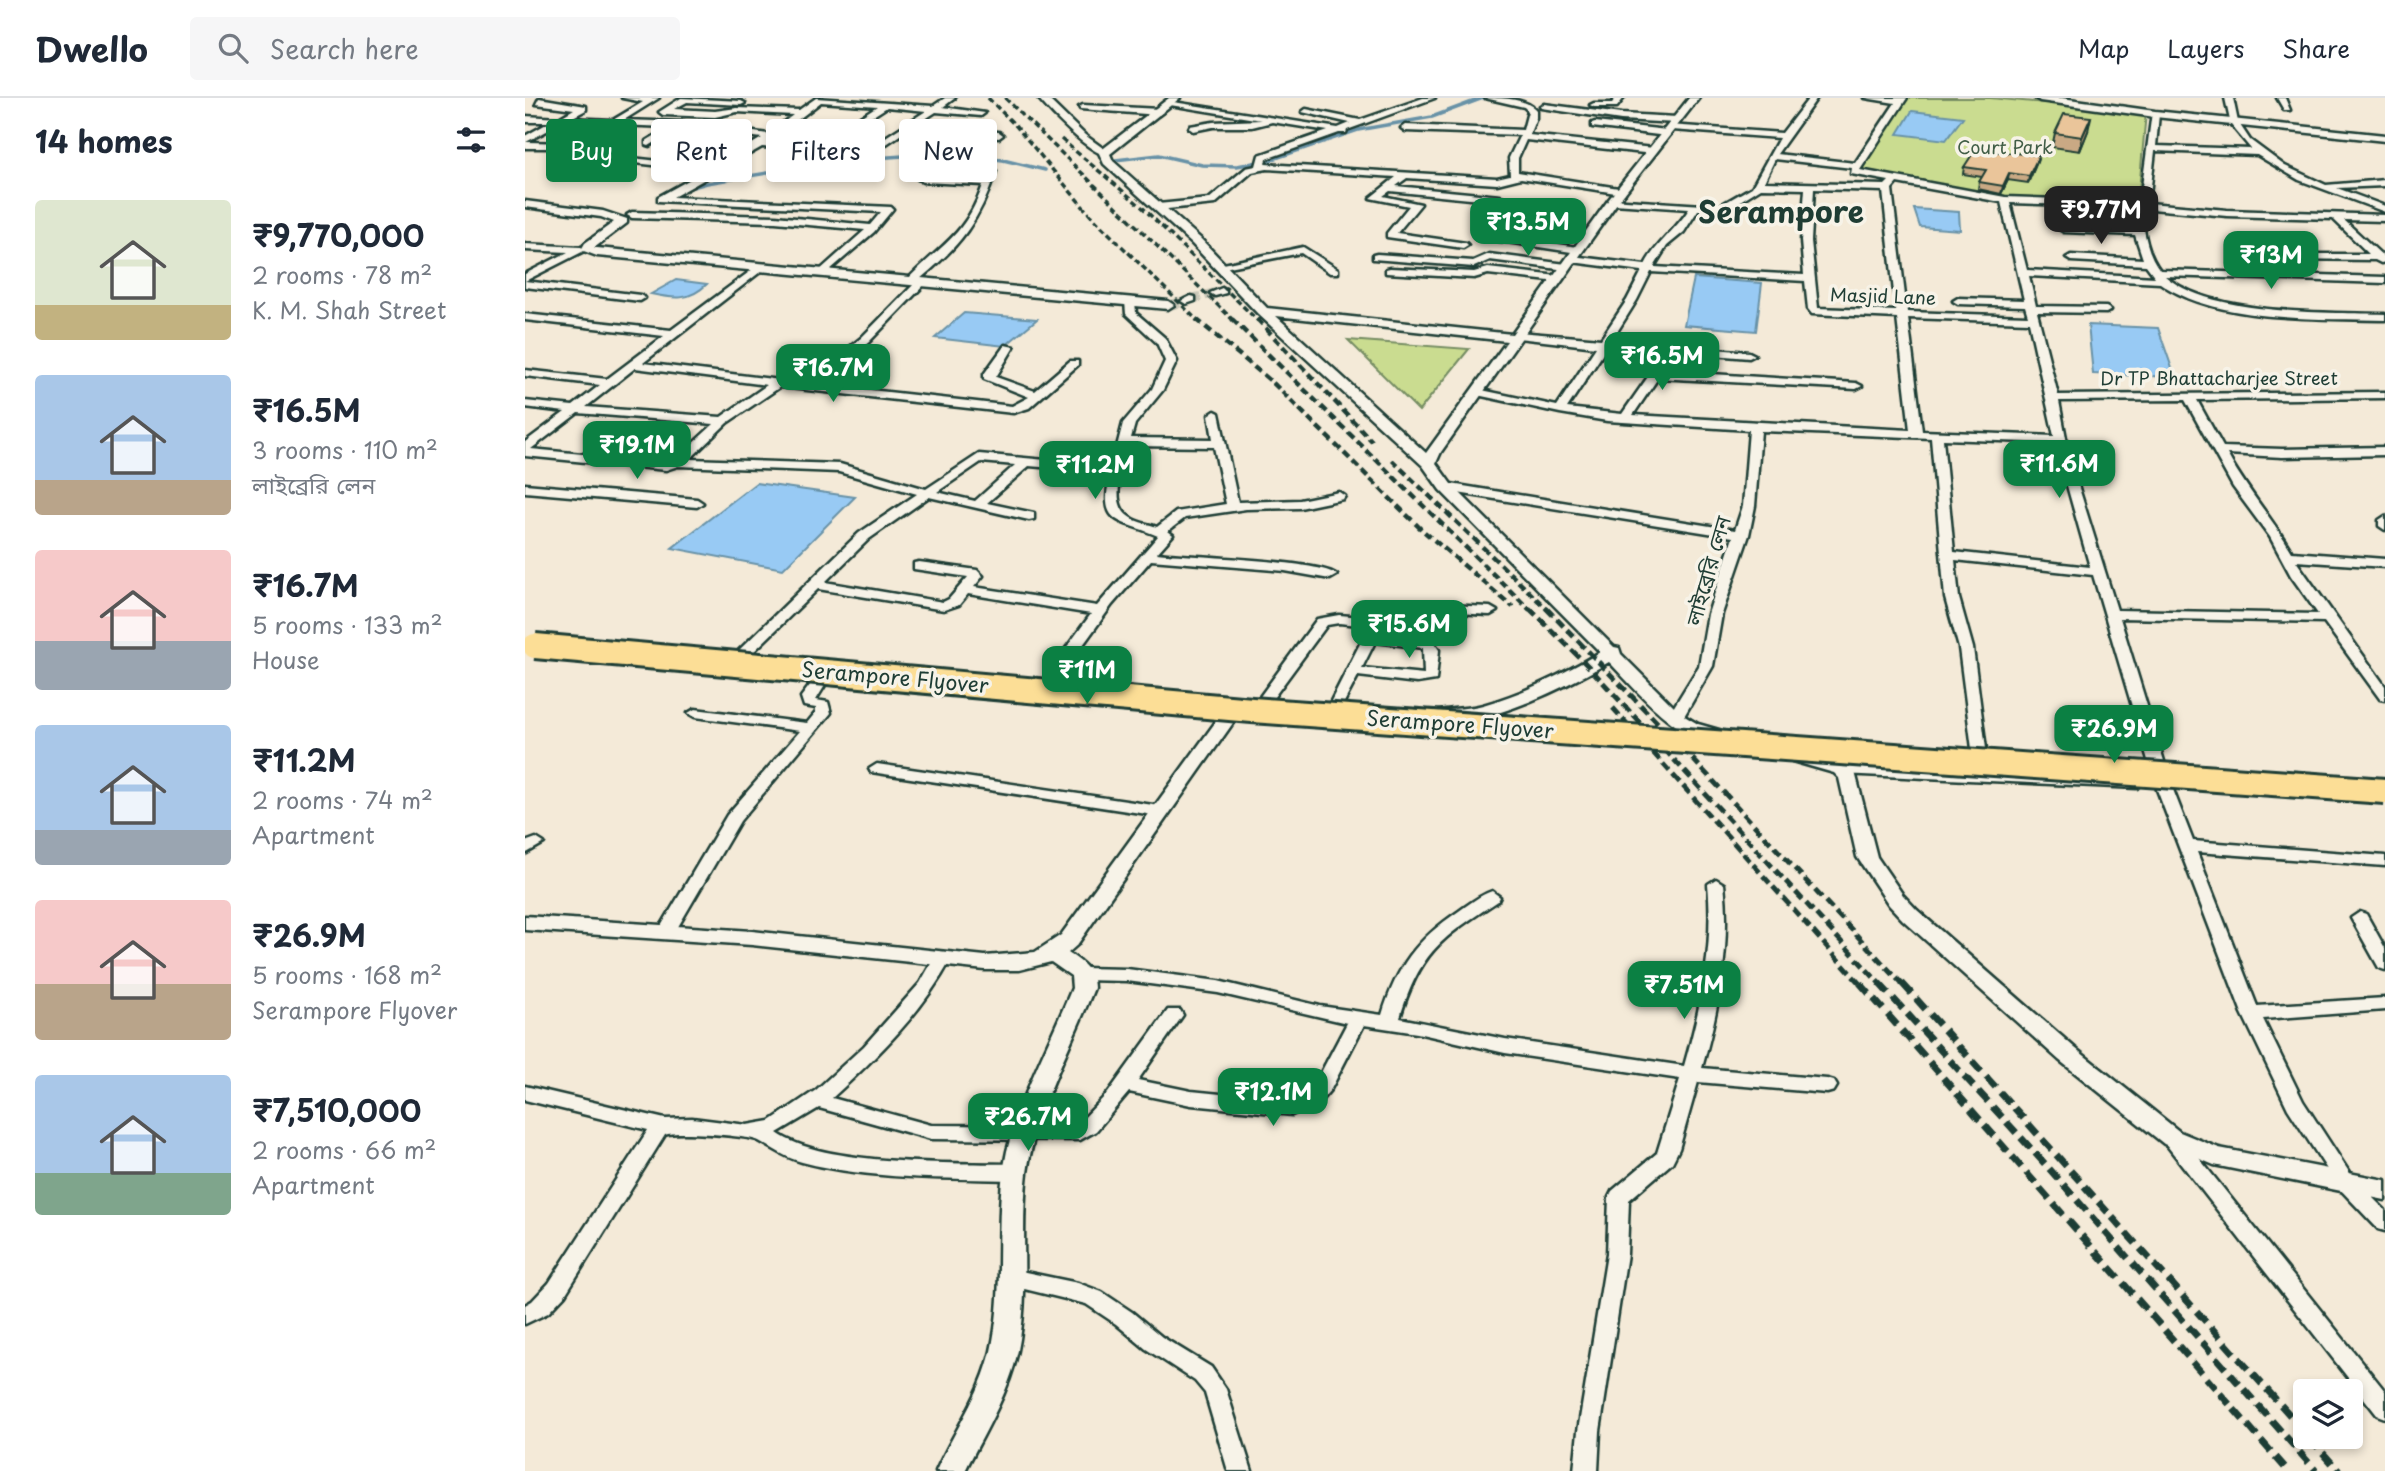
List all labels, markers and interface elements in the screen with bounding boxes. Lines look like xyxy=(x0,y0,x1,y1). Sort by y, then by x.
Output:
search box xyxy=(190,17,680,80)
text: Dwello xyxy=(35,23,148,73)
icon: search xyxy=(214,29,252,67)
text: Search here xyxy=(270,29,419,68)
text: Map xyxy=(2078,30,2129,66)
text: Layers xyxy=(2167,30,2244,66)
text: Share xyxy=(2282,30,2350,66)
text: 14 homes xyxy=(35,118,173,163)
chip: Buy xyxy=(546,119,637,182)
chip: Rent xyxy=(651,119,752,182)
chip: Filters xyxy=(766,119,885,182)
chip: New xyxy=(899,119,997,182)
icon: filters xyxy=(452,121,490,159)
park label: Court Park xyxy=(1957,133,2053,160)
pin: ₹9.77M xyxy=(2044,186,2158,246)
district label: Serampore xyxy=(1698,188,1864,233)
text: ₹9.77M xyxy=(2060,191,2142,226)
pin: ₹13.5M xyxy=(1471,198,1585,258)
text: ₹13.5M xyxy=(1486,203,1570,238)
text: ₹9,770,000 xyxy=(252,212,425,257)
icon: home xyxy=(91,228,175,312)
pin: ₹13M xyxy=(2230,232,2312,291)
text: ₹13M xyxy=(2239,236,2303,271)
text: 2 rooms · 78 m² xyxy=(252,257,432,292)
street label: Masjid Lane xyxy=(1830,280,1937,311)
text: K. M. Shah Street xyxy=(252,292,446,327)
pin: ₹16.5M xyxy=(1605,332,1719,392)
text: ₹16.5M xyxy=(1620,337,1704,372)
pin: ₹16.7M xyxy=(776,344,890,404)
text: ₹16.7M xyxy=(792,349,874,384)
street label: Dr TP Bhattacharjee Street xyxy=(2100,364,2338,391)
text: ₹16.5M xyxy=(252,387,361,432)
icon: home xyxy=(91,403,175,487)
pin: ₹19.1M xyxy=(580,422,694,481)
text: ₹19.1M xyxy=(599,426,675,461)
text: 3 rooms · 110 m² xyxy=(252,432,438,467)
pin: ₹11.6M xyxy=(2002,440,2116,500)
pin: ₹11.2M xyxy=(1038,442,1152,501)
text: ₹11.6M xyxy=(2019,445,2099,480)
text: ₹11.2M xyxy=(1055,446,1135,481)
text: লাইব্রেরি লেন xyxy=(252,467,375,502)
street label: লাইব্রেরি লেন xyxy=(1676,512,1738,630)
text: ₹16.7M xyxy=(252,562,359,607)
icon: home xyxy=(91,578,175,662)
pin: ₹15.6M xyxy=(1352,601,1466,660)
text: ₹15.6M xyxy=(1367,605,1451,640)
text: 5 rooms · 133 m² xyxy=(252,607,443,642)
text: House xyxy=(252,642,319,677)
pin: ₹11M xyxy=(1046,646,1128,706)
text: ₹11M xyxy=(1058,651,1116,686)
street label: Serampore Flyover xyxy=(800,652,990,700)
street label: Serampore Flyover xyxy=(1366,701,1555,746)
pin: ₹26.9M xyxy=(2057,706,2171,765)
text: ₹26.9M xyxy=(2070,710,2158,745)
text: ₹11.2M xyxy=(252,737,356,782)
icon: home xyxy=(91,753,175,837)
text: 2 rooms · 74 m² xyxy=(252,782,433,817)
text: Apartment xyxy=(252,817,375,852)
text: ₹26.9M xyxy=(252,912,366,957)
icon: home xyxy=(91,928,175,1012)
text: 5 rooms · 168 m² xyxy=(252,957,442,992)
pin: ₹7.51M xyxy=(1627,962,1741,1021)
text: ₹7.51M xyxy=(1644,966,1724,1001)
text: Serampore Flyover xyxy=(252,992,457,1027)
pin: ₹12.1M xyxy=(1216,1068,1330,1128)
text: ₹12.1M xyxy=(1234,1073,1312,1108)
text: ₹7,510,000 xyxy=(252,1087,421,1132)
pin: ₹26.7M xyxy=(971,1094,1085,1153)
text: ₹26.7M xyxy=(984,1098,1072,1133)
icon: home xyxy=(91,1103,175,1187)
text: 2 rooms · 66 m² xyxy=(252,1132,436,1167)
text: Apartment xyxy=(252,1167,375,1202)
map controls xyxy=(2293,1379,2363,1449)
button: layers xyxy=(2293,1379,2363,1449)

